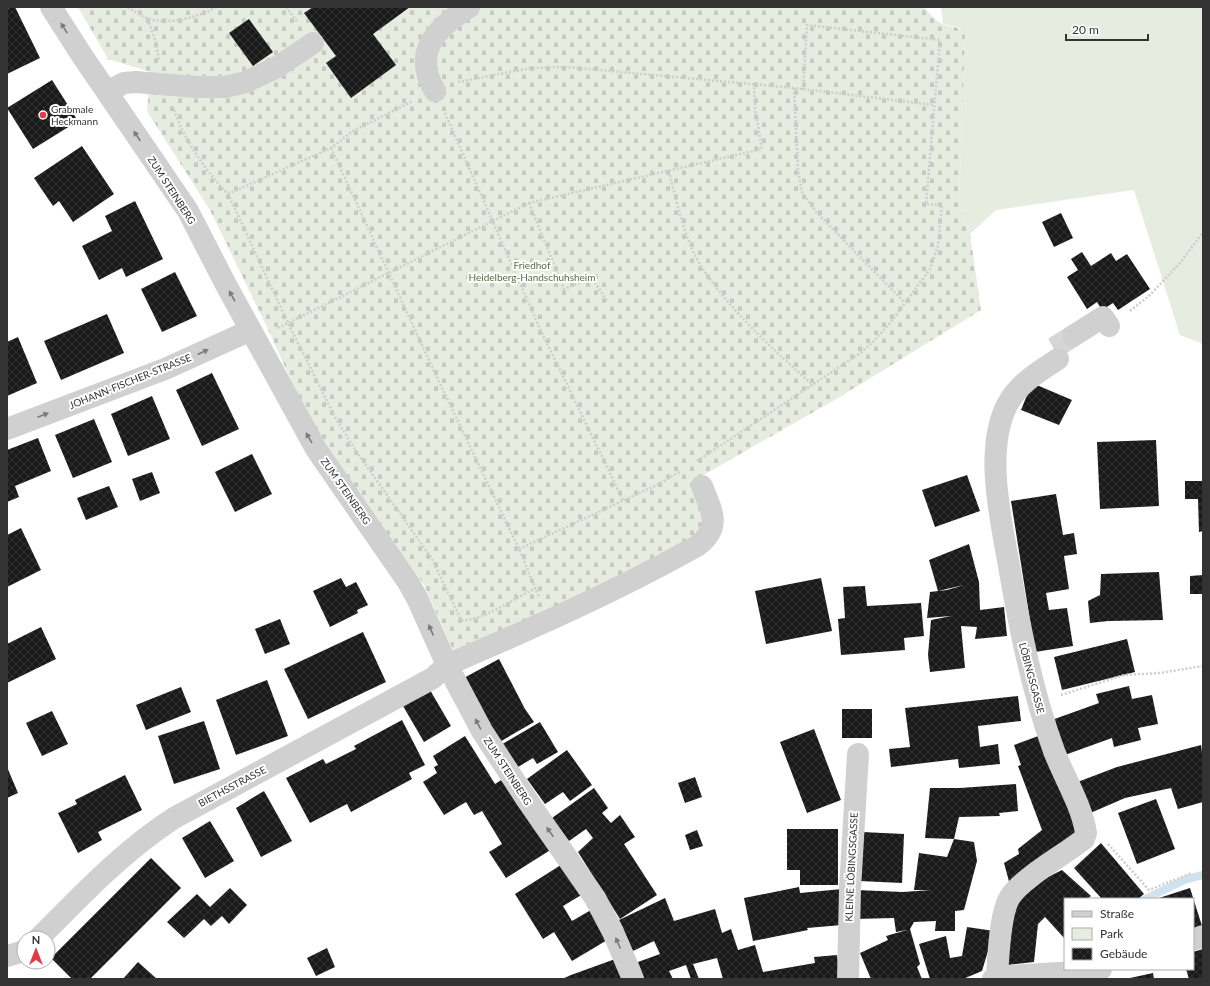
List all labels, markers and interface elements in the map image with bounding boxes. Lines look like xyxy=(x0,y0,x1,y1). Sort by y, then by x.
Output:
scale bar xyxy=(1066,16,1148,42)
one-way arrow xyxy=(61,22,68,34)
text: 20 m xyxy=(1072,22,1099,37)
place label: Grabmale Heckmann xyxy=(51,103,98,127)
marker: Grabmale Heckmann xyxy=(38,110,48,120)
one-way arrow xyxy=(133,131,141,141)
street label: ZUM STEINBERG xyxy=(146,154,198,226)
park label: Friedhof Heidelberg-Handschuhsheim xyxy=(468,259,596,283)
one-way arrow xyxy=(228,290,235,302)
one-way arrow xyxy=(198,348,210,354)
street label: JOHANN-FISCHER-STRASSE xyxy=(67,351,193,411)
one-way arrow xyxy=(38,412,50,418)
one-way arrow xyxy=(306,432,313,443)
street label: ZUM STEINBERG xyxy=(319,455,373,527)
one-way arrow xyxy=(428,624,434,635)
street label: LÖBINGSGASSE xyxy=(1017,641,1047,715)
one-way arrow xyxy=(475,718,482,730)
street label: ZUM STEINBERG xyxy=(482,735,534,807)
street label: BIETHSSTRASSE xyxy=(196,763,268,809)
street label: KLEINE LÖBINGSGASSE xyxy=(842,812,860,922)
one-way arrow xyxy=(546,827,554,838)
legend xyxy=(1064,898,1194,970)
text: Straße xyxy=(1100,906,1134,921)
text: Park xyxy=(1100,926,1124,941)
north arrow xyxy=(16,930,56,970)
text: N xyxy=(32,933,40,946)
one-way arrow xyxy=(614,937,621,949)
text: Gebäude xyxy=(1100,946,1147,961)

